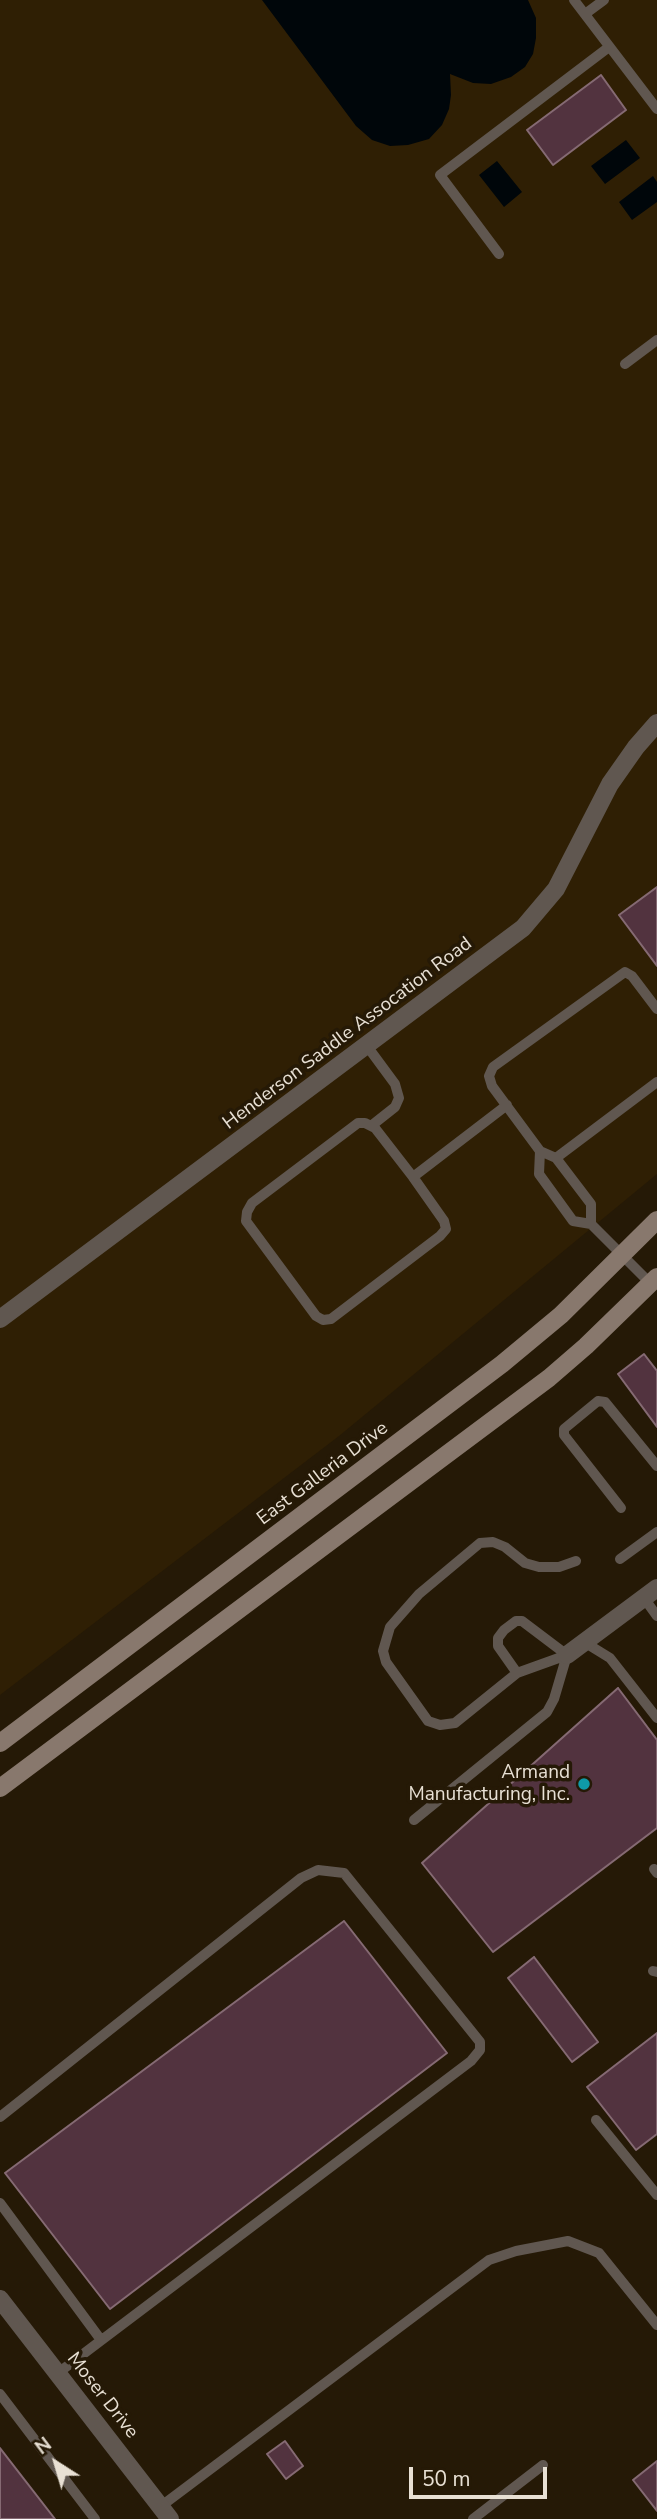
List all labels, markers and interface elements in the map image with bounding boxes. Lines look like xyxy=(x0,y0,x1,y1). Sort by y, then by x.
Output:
street label: Henderson Saddle Assocation Road xyxy=(219,933,477,1135)
street label: East Galleria Drive xyxy=(253,1417,393,1531)
place label: Armand Manufacturing, Inc. xyxy=(408,1762,570,1806)
marker: Armand Manufacturing, Inc. xyxy=(576,1776,592,1792)
street label: Moser Drive xyxy=(61,2348,143,2444)
north arrow xyxy=(21,2428,91,2498)
text: N xyxy=(30,2432,57,2461)
scale bar xyxy=(412,2452,550,2496)
text: 50 m xyxy=(422,2465,471,2493)

